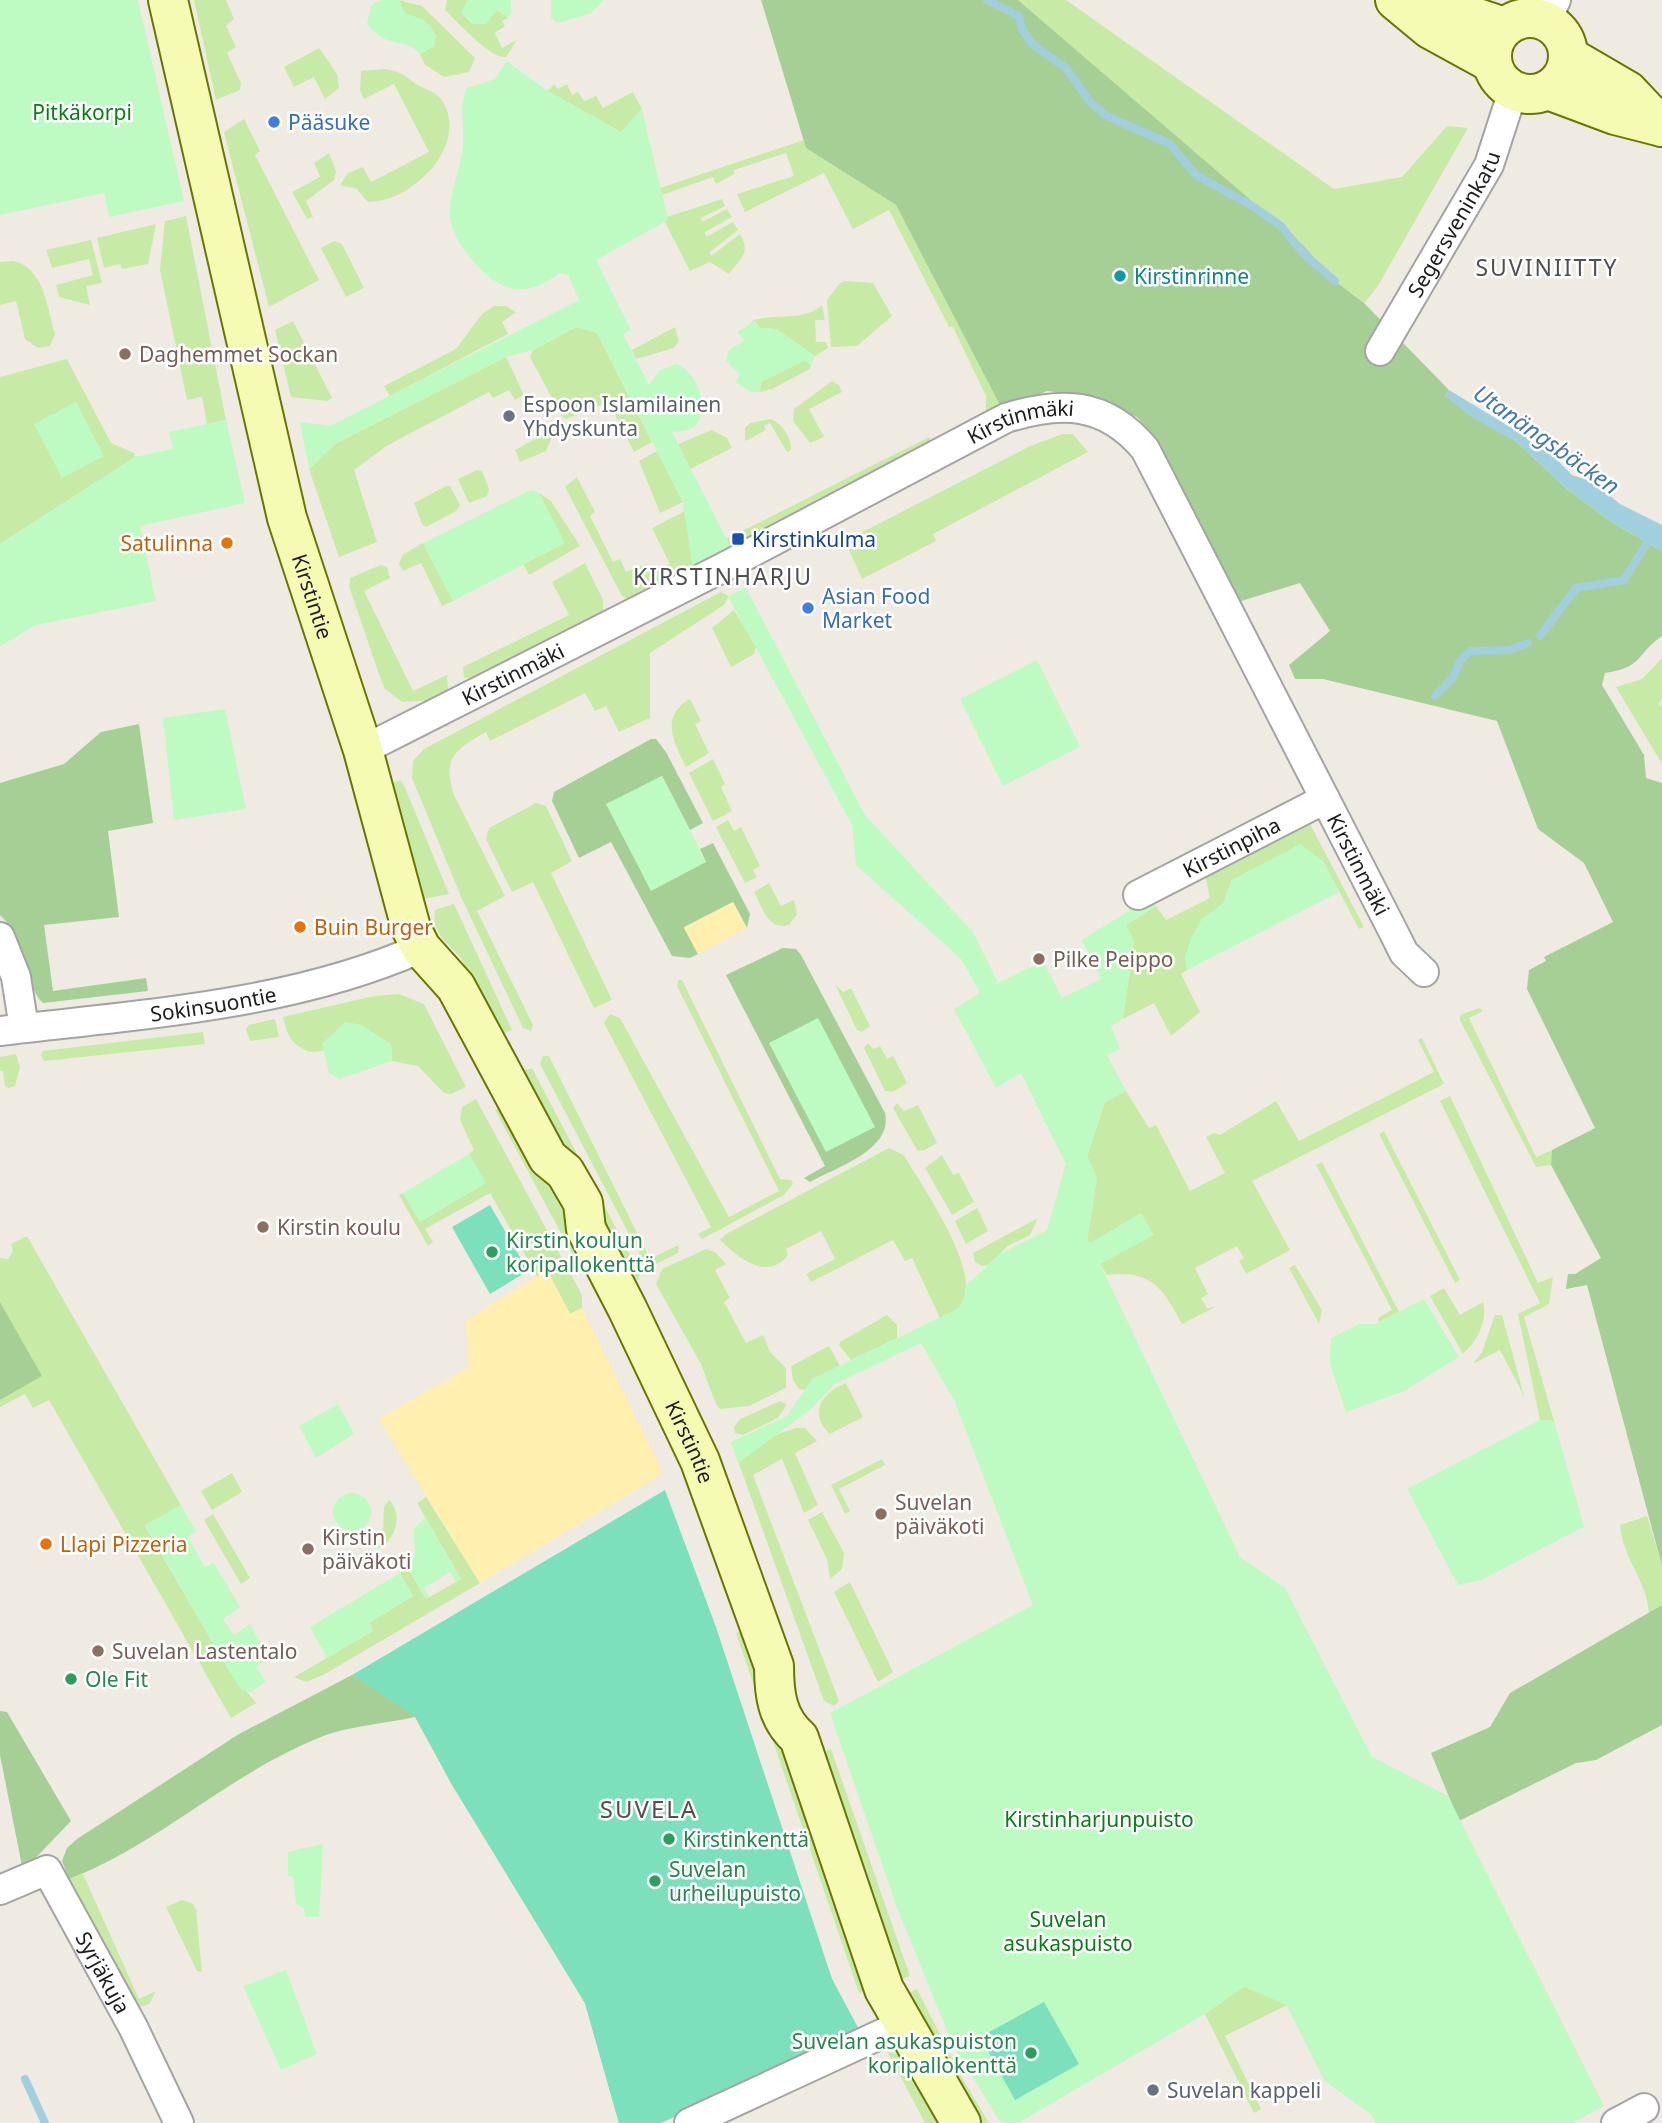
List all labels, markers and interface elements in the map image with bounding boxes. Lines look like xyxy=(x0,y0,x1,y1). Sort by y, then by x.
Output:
park label: Pitkäkorpi xyxy=(32,98,132,126)
place label: Pääsuke xyxy=(288,108,370,136)
marker: Pääsuke xyxy=(266,114,282,130)
street label: Segersveninkatu xyxy=(1401,148,1507,302)
district label: SUVINIITTY xyxy=(1475,251,1619,283)
place label: Kirstinrinne xyxy=(1134,262,1249,290)
marker: Kirstinrinne xyxy=(1112,268,1128,284)
place label: Daghemmet Sockan xyxy=(139,340,338,368)
marker: Daghemmet Sockan xyxy=(117,346,133,362)
water label: Utanängsbäcken xyxy=(1467,377,1627,501)
place label: Espoon Islamilainen Yhdyskunta xyxy=(523,390,721,442)
street label: Kirstinmäki xyxy=(962,394,1075,450)
marker: Espoon Islamilainen Yhdyskunta xyxy=(501,408,517,424)
place label: Kirstinkulma xyxy=(752,525,876,553)
place label: Satulinna xyxy=(121,529,213,557)
marker: Kirstinkulma xyxy=(730,531,746,547)
marker: Satulinna xyxy=(219,535,235,551)
street label: Kirstintie xyxy=(286,550,340,643)
district label: KIRSTINHARJU xyxy=(633,560,813,592)
place label: Asian Food Market xyxy=(822,582,930,634)
marker: Asian Food Market xyxy=(800,600,816,616)
street label: Kirstinmäki xyxy=(457,636,569,712)
street label: Kirstinmäki xyxy=(1321,808,1397,920)
street label: Kirstinpiha xyxy=(1178,810,1285,884)
place label: Buin Burger xyxy=(314,913,433,941)
marker: Buin Burger xyxy=(292,919,308,935)
place label: Pilke Peippo xyxy=(1053,945,1174,973)
marker: Pilke Peippo xyxy=(1031,951,1047,967)
street label: Sokinsuontie xyxy=(149,980,279,1028)
place label: Kirstin koulu xyxy=(277,1213,401,1241)
marker: Kirstin koulu xyxy=(255,1219,271,1235)
place label: Kirstin koulun koripallokenttä xyxy=(506,1226,655,1278)
marker: Kirstin koulun koripallokenttä xyxy=(484,1244,500,1260)
street label: Kirstintie xyxy=(659,1396,721,1487)
place label: Suvelan päiväkoti xyxy=(895,1488,984,1540)
marker: Suvelan päiväkoti xyxy=(873,1506,889,1522)
place label: Kirstin päiväkoti xyxy=(322,1523,411,1575)
place label: Llapi Pizzeria xyxy=(60,1530,188,1558)
marker: Llapi Pizzeria xyxy=(38,1536,54,1552)
marker: Kirstin päiväkoti xyxy=(300,1541,316,1557)
place label: Suvelan Lastentalo xyxy=(112,1637,297,1665)
marker: Suvelan Lastentalo xyxy=(90,1643,106,1659)
place label: Ole Fit xyxy=(85,1665,148,1693)
marker: Ole Fit xyxy=(63,1671,79,1687)
district label: SUVELA xyxy=(600,1792,698,1825)
park label: Kirstinharjunpuisto xyxy=(1004,1805,1194,1833)
place label: Kirstinkenttä xyxy=(683,1825,809,1853)
marker: Kirstinkenttä xyxy=(661,1831,677,1847)
place label: Suvelan urheilupuisto xyxy=(669,1855,801,1907)
marker: Suvelan urheilupuisto xyxy=(647,1873,663,1889)
park label: Suvelan asukaspuisto xyxy=(1003,1905,1133,1957)
street label: Syrjäkuja xyxy=(69,1927,137,2019)
place label: Suvelan asukaspuiston koripallokenttä xyxy=(792,2027,1017,2079)
marker: Suvelan asukaspuiston koripallokenttä xyxy=(1023,2045,1039,2061)
place label: Suvelan kappeli xyxy=(1167,2076,1321,2104)
marker: Suvelan kappeli xyxy=(1145,2082,1161,2098)

